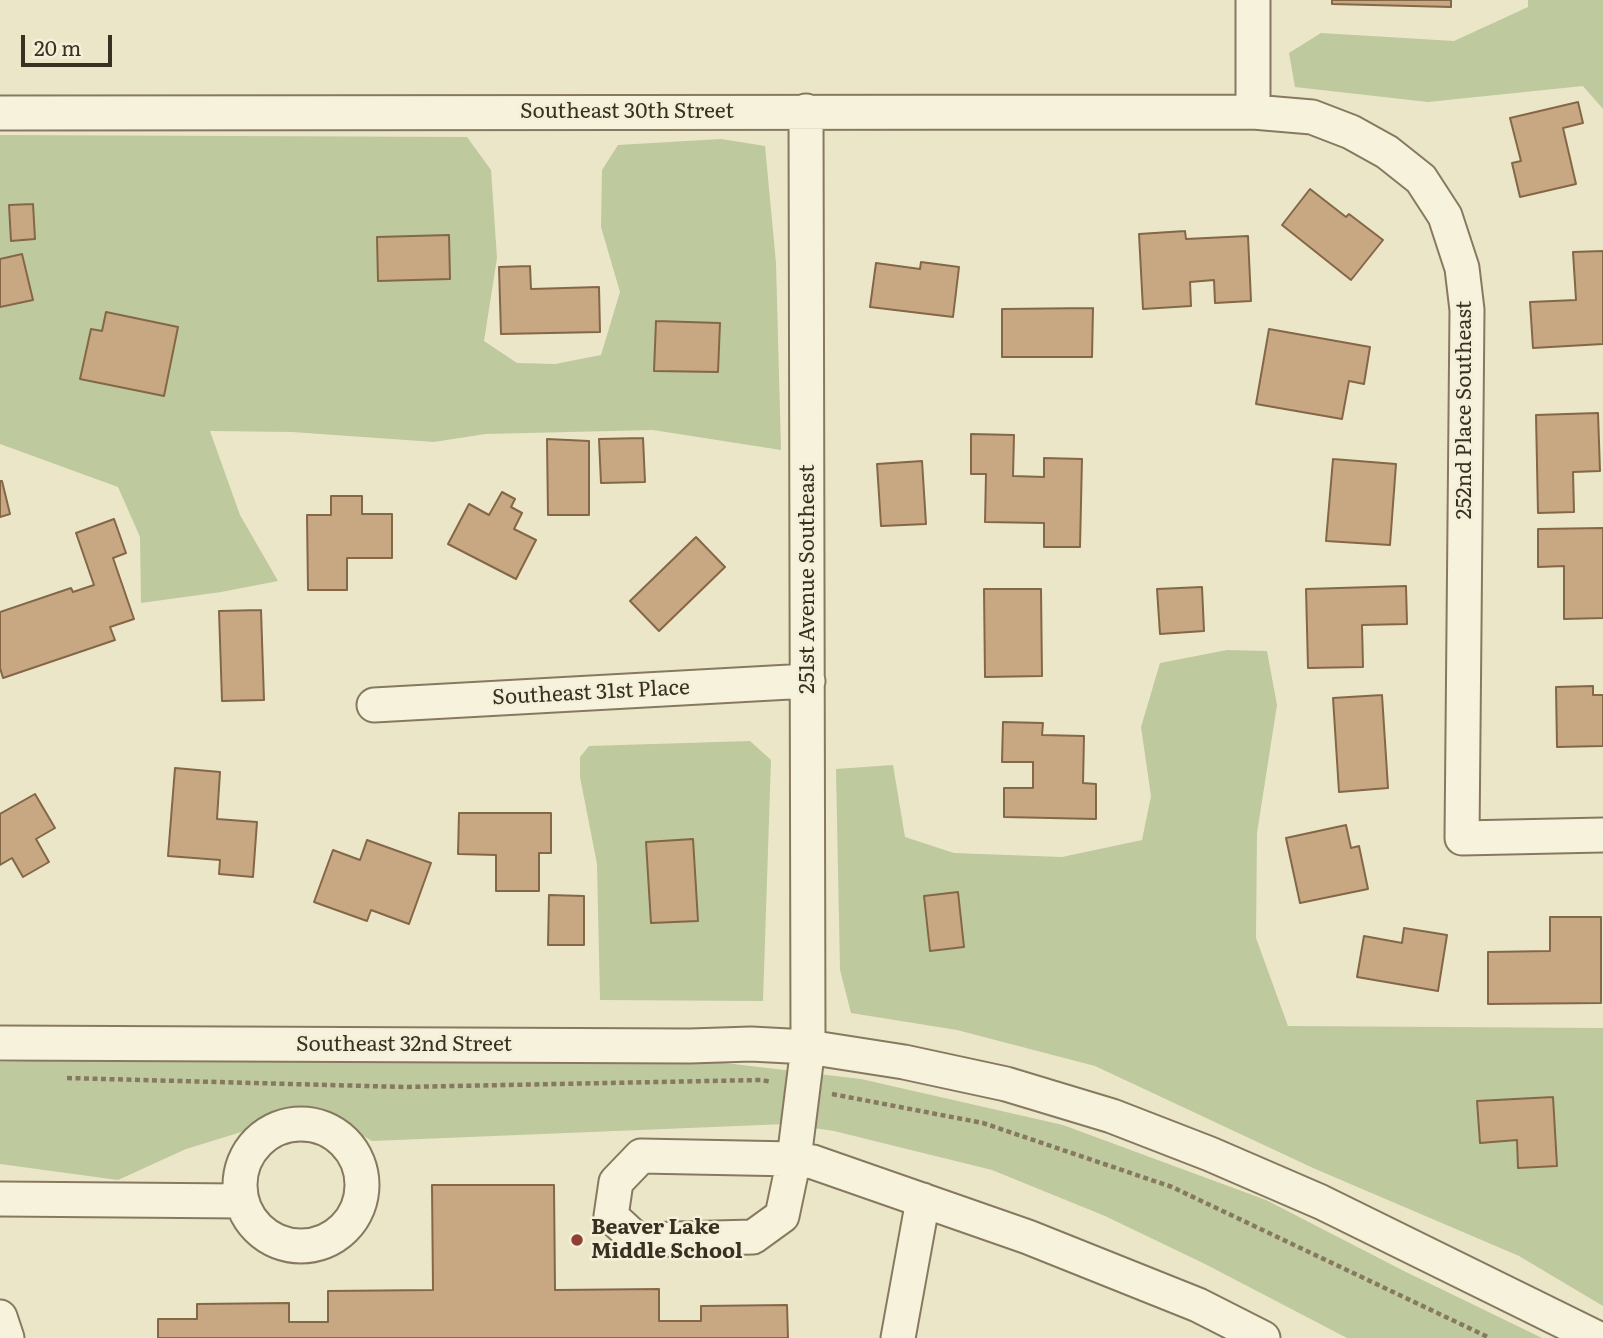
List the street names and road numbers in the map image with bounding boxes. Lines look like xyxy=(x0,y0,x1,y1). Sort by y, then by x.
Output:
street label: Southeast 30th Street xyxy=(520,99,734,125)
street label: 252nd Place Southeast xyxy=(1452,301,1478,519)
street label: 251st Avenue Southeast xyxy=(795,464,821,694)
street label: Southeast 31st Place xyxy=(492,675,690,711)
street label: Southeast 32nd Street xyxy=(296,1032,512,1058)

